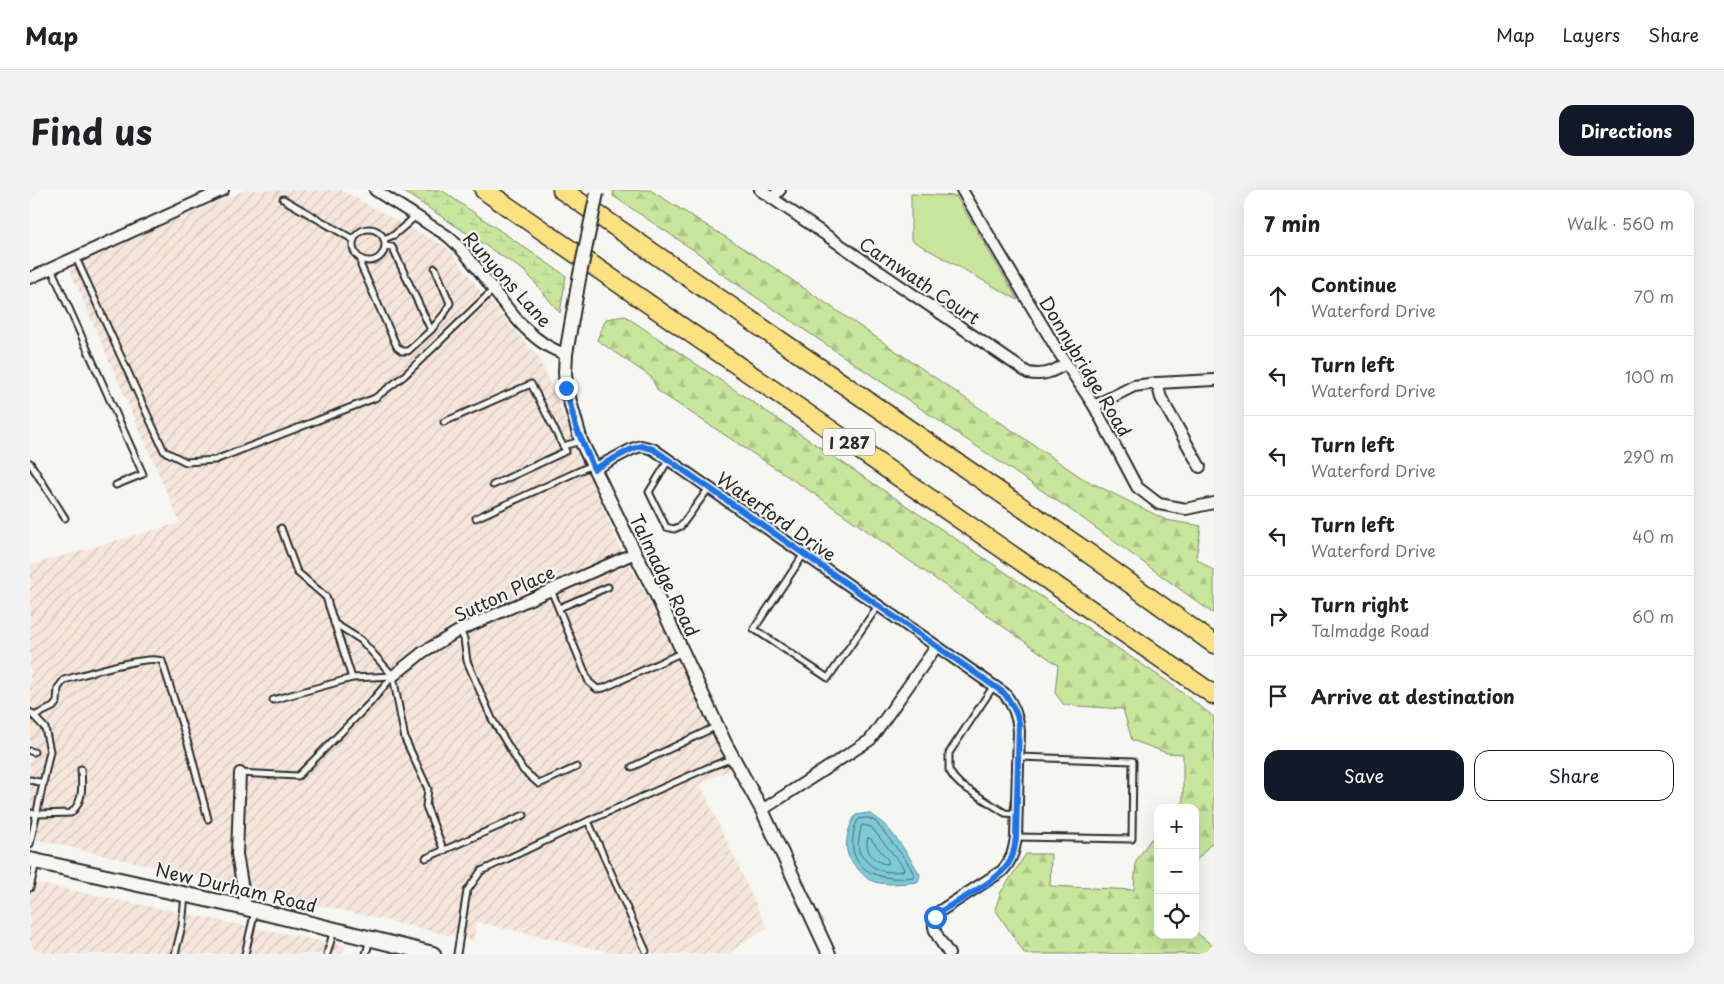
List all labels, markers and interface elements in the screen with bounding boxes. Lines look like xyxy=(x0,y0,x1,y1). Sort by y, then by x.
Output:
text: Map xyxy=(25,17,78,53)
text: Map xyxy=(1496,21,1535,48)
text: Layers xyxy=(1563,21,1620,48)
text: Share xyxy=(1648,21,1699,48)
text: Find us xyxy=(30,104,152,157)
button: Directions xyxy=(1559,105,1694,156)
text: 7 min xyxy=(1264,207,1320,239)
text: Walk · 560 m xyxy=(1567,211,1674,235)
street label: Runyons Lane xyxy=(457,225,559,333)
street label: Carnwath Court xyxy=(854,229,986,331)
text: Continue xyxy=(1311,270,1397,298)
icon: ahead xyxy=(1264,282,1292,310)
text: 70 m xyxy=(1634,284,1674,308)
street label: Donnybridge Road xyxy=(1033,290,1139,442)
text: Waterford Drive xyxy=(1311,298,1436,322)
text: Turn left xyxy=(1311,350,1395,378)
icon: left xyxy=(1264,362,1292,390)
text: 100 m xyxy=(1625,364,1674,388)
route end xyxy=(555,377,578,400)
text: Waterford Drive xyxy=(1311,378,1436,402)
road number: I 287 xyxy=(823,428,875,456)
text: Turn left xyxy=(1311,430,1395,458)
icon: left xyxy=(1264,442,1292,470)
text: 290 m xyxy=(1623,444,1674,468)
text: Waterford Drive xyxy=(1311,458,1436,482)
street label: Waterford Drive xyxy=(712,465,843,568)
street label: Talmadge Road xyxy=(624,509,706,641)
text: Turn left xyxy=(1311,510,1395,538)
icon: left xyxy=(1264,522,1292,550)
text: 40 m xyxy=(1632,524,1674,548)
text: Waterford Drive xyxy=(1311,538,1436,562)
street label: Sutton Place xyxy=(449,558,559,628)
text: Turn right xyxy=(1311,590,1409,618)
icon: right xyxy=(1264,602,1292,630)
text: 60 m xyxy=(1632,604,1674,628)
text: Talmadge Road xyxy=(1311,618,1430,642)
icon: arrive xyxy=(1264,682,1292,710)
text: Arrive at destination xyxy=(1311,682,1515,710)
button: Save xyxy=(1264,750,1464,801)
button: Share xyxy=(1474,750,1674,801)
map controls xyxy=(1154,804,1199,939)
button: + xyxy=(1154,804,1199,849)
button: − xyxy=(1154,849,1199,894)
street label: New Durham Road xyxy=(153,855,319,919)
button: locate xyxy=(1154,894,1199,939)
route start xyxy=(924,906,947,929)

